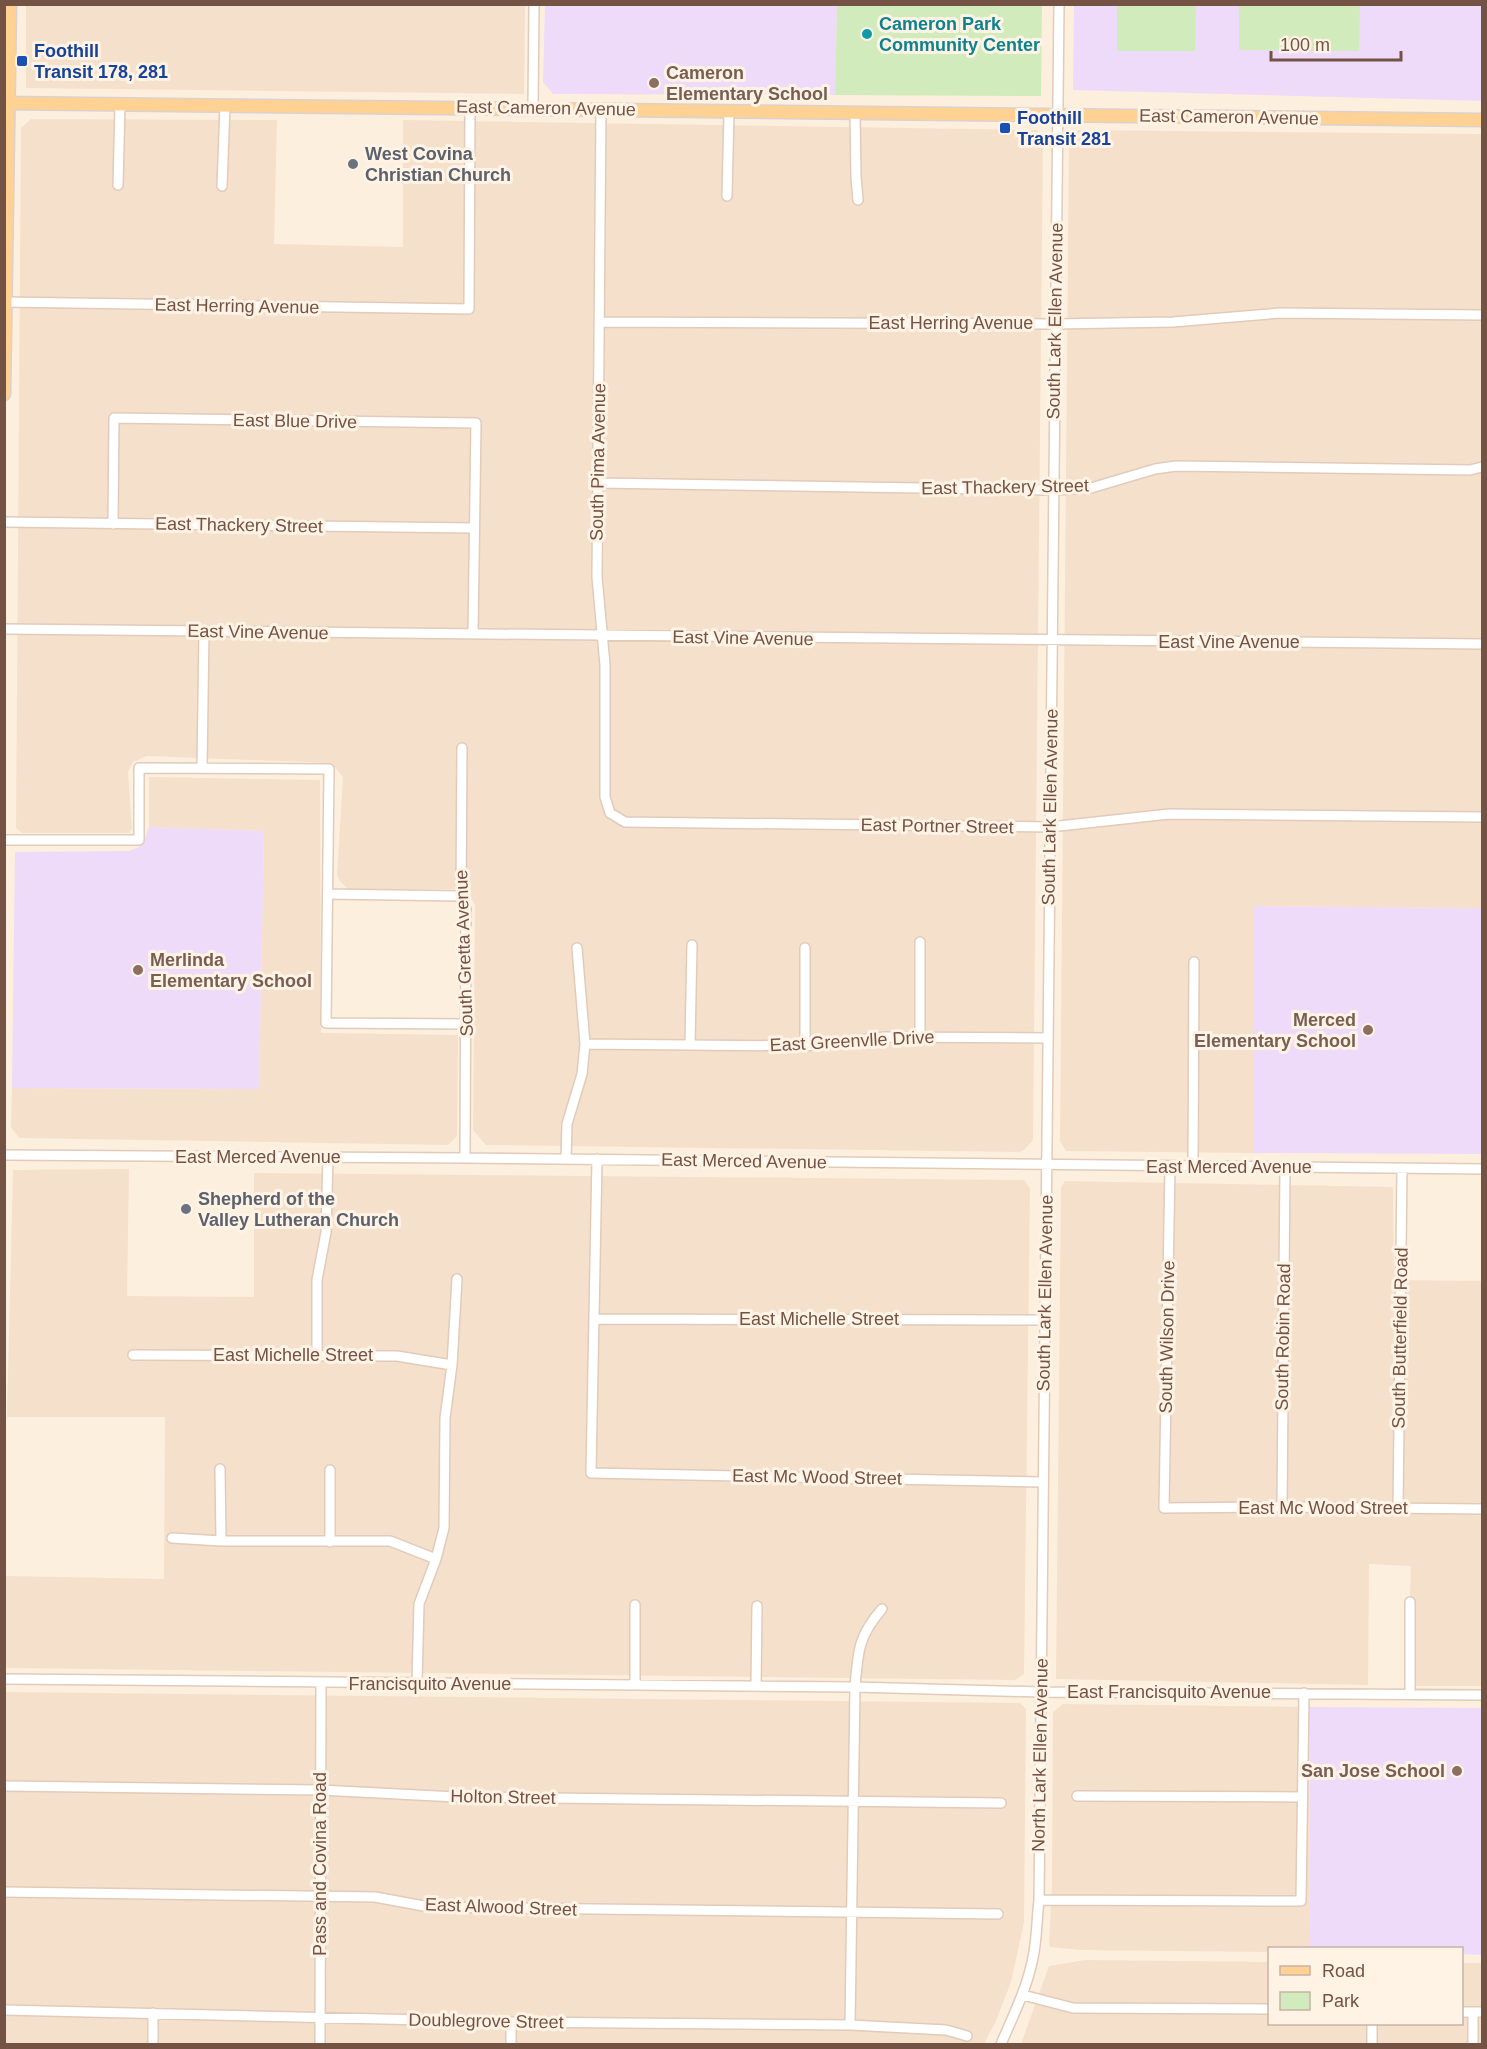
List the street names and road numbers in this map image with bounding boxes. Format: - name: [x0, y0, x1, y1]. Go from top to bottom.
- street label: East Cameron Avenue: [456, 96, 636, 120]
- street label: East Cameron Avenue: [1139, 105, 1319, 129]
- street label: South Lark Ellen Avenue: [1043, 222, 1067, 420]
- street label: East Herring Avenue: [154, 295, 320, 317]
- street label: East Herring Avenue: [869, 313, 1033, 333]
- street label: South Pima Avenue: [587, 383, 609, 541]
- street label: East Blue Drive: [233, 410, 357, 432]
- street label: East Thackery Street: [921, 476, 1089, 498]
- street label: East Thackery Street: [155, 514, 323, 536]
- street label: East Vine Avenue: [187, 621, 329, 643]
- street label: East Vine Avenue: [672, 627, 814, 649]
- street label: East Vine Avenue: [1158, 632, 1300, 652]
- street label: South Lark Ellen Avenue: [1038, 708, 1062, 906]
- street label: East Portner Street: [860, 815, 1014, 837]
- street label: South Gretta Avenue: [451, 869, 477, 1037]
- street label: East Greenvlle Drive: [769, 1027, 935, 1055]
- street label: East Merced Avenue: [175, 1147, 341, 1167]
- street label: East Merced Avenue: [661, 1150, 827, 1172]
- street label: East Merced Avenue: [1146, 1157, 1312, 1177]
- street label: South Lark Ellen Avenue: [1033, 1194, 1057, 1392]
- street label: South Butterfield Road: [1388, 1247, 1412, 1429]
- street label: South Wilson Drive: [1156, 1260, 1178, 1414]
- street label: South Robin Road: [1272, 1263, 1294, 1411]
- street label: East Michelle Street: [739, 1309, 899, 1329]
- street label: East Michelle Street: [213, 1345, 373, 1365]
- street label: East Mc Wood Street: [732, 1466, 902, 1488]
- street label: East Mc Wood Street: [1238, 1498, 1408, 1518]
- street label: North Lark Ellen Avenue: [1028, 1658, 1052, 1852]
- street label: Francisquito Avenue: [349, 1674, 511, 1694]
- street label: East Francisquito Avenue: [1067, 1682, 1271, 1702]
- street label: Pass and Covina Road: [310, 1772, 330, 1956]
- street label: Holton Street: [450, 1786, 556, 1808]
- street label: East Alwood Street: [425, 1894, 577, 1920]
- street label: Doublegrove Street: [408, 2010, 564, 2032]

